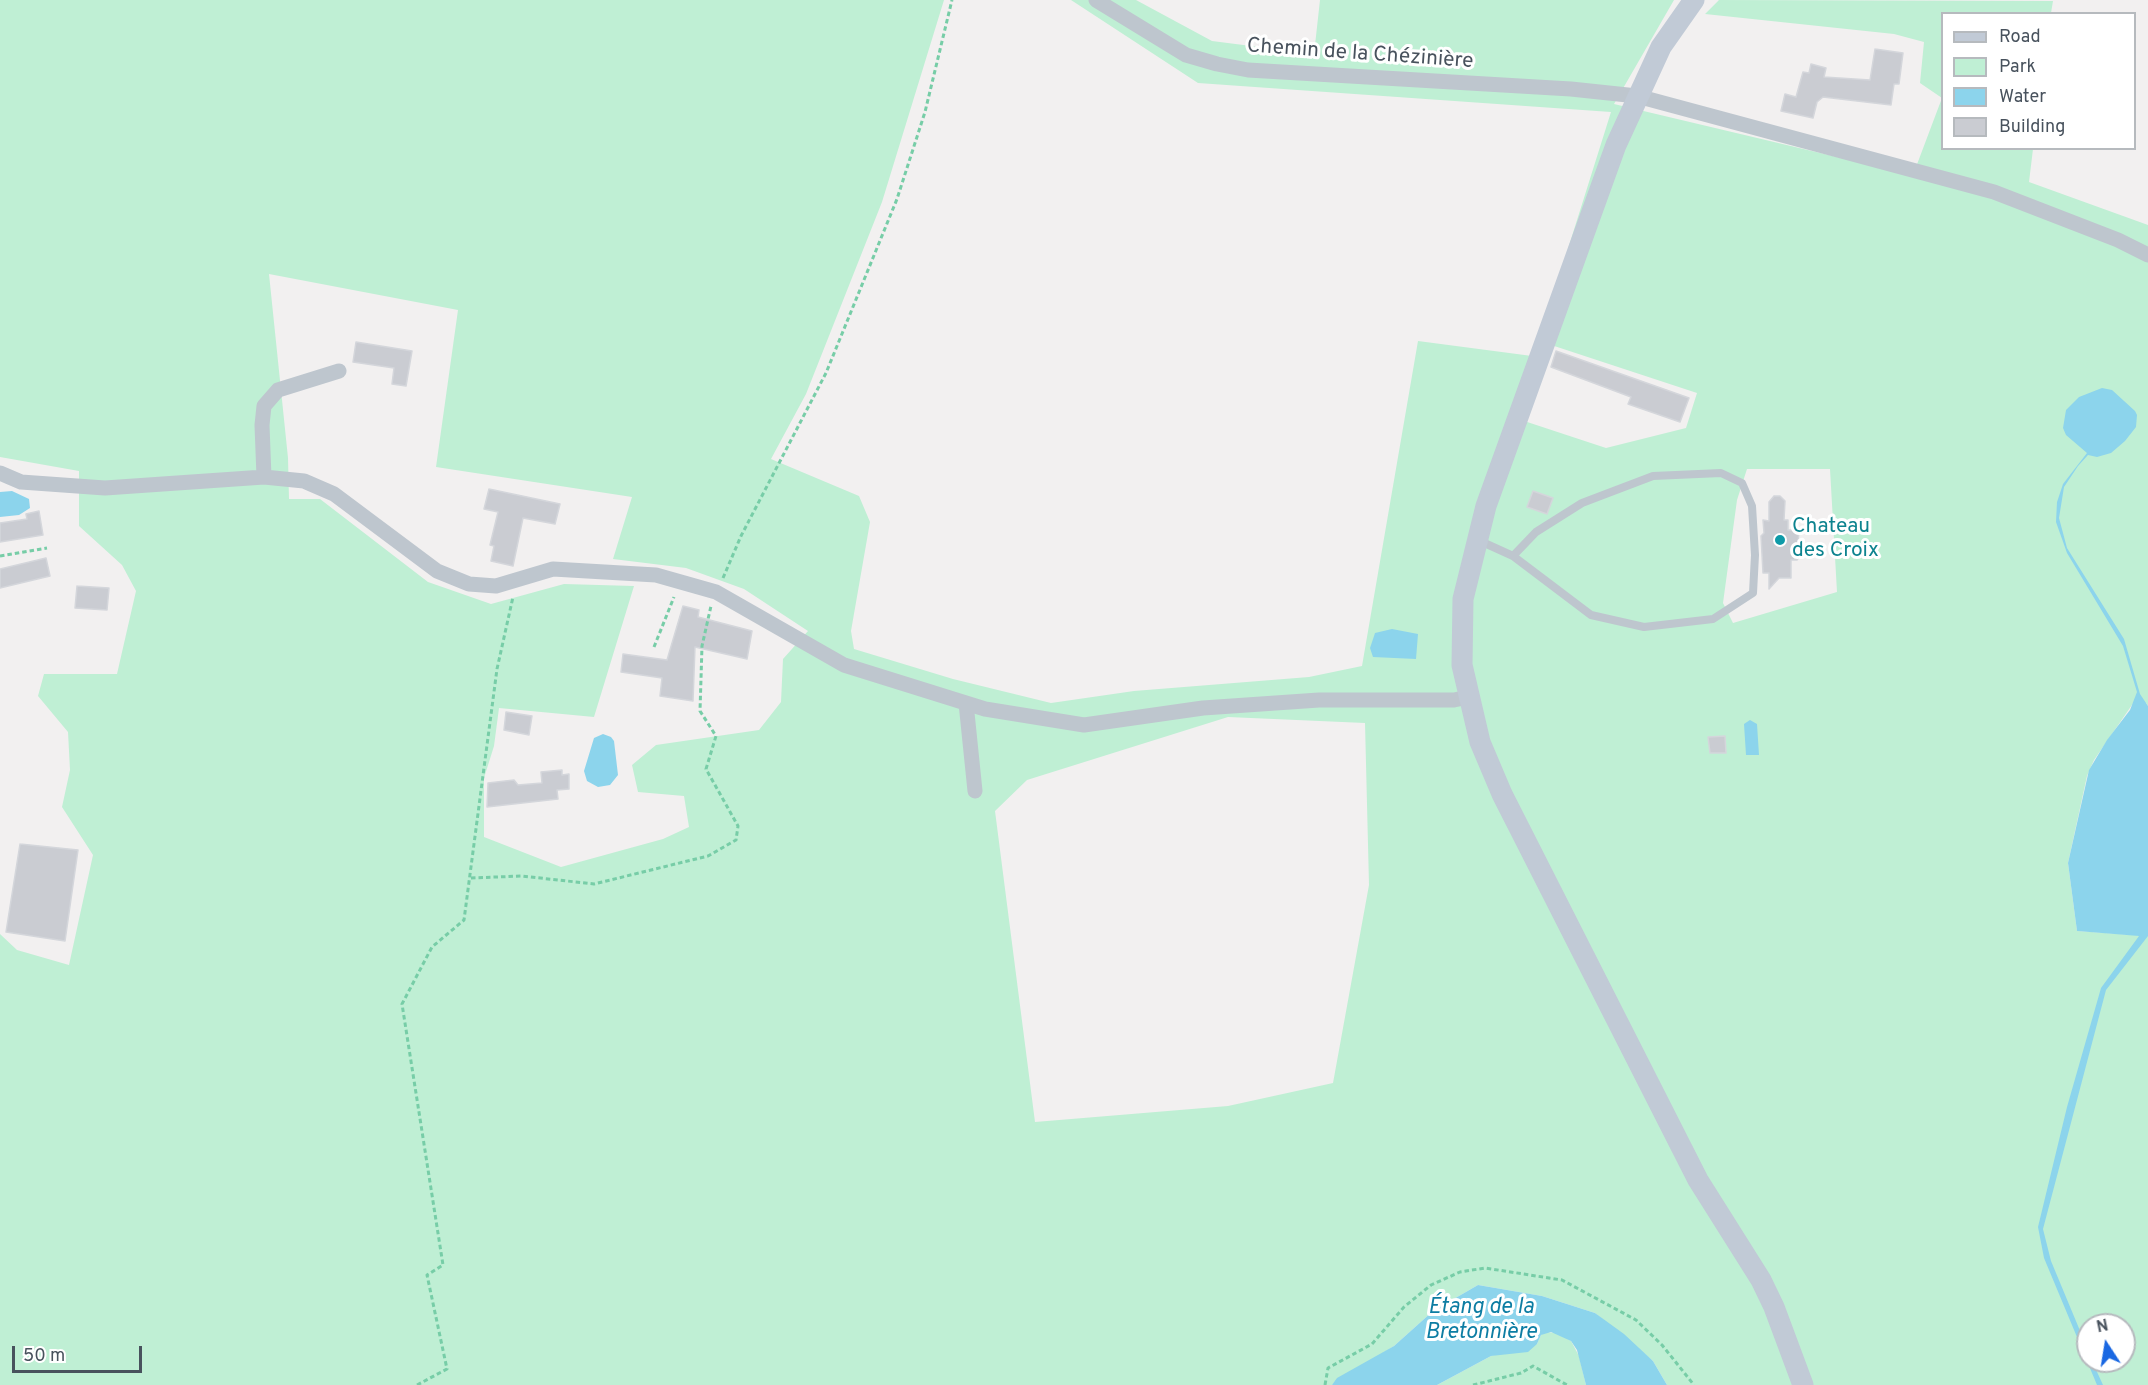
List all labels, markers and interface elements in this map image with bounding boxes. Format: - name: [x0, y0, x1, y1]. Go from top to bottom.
- legend: [1941, 12, 2136, 150]
- text: Road: [1999, 26, 2041, 49]
- street label: Chemin de la Chézinière: [1246, 35, 1474, 75]
- text: Park: [1999, 56, 2036, 79]
- text: Water: [1999, 86, 2046, 109]
- text: Building: [1999, 116, 2065, 139]
- place label: Chateau des Croix: [1792, 515, 1879, 565]
- marker: Chateau des Croix: [1773, 533, 1787, 547]
- water label: Étang de la Bretonnière: [1425, 1296, 1537, 1348]
- north arrow: [2076, 1313, 2136, 1373]
- text: N: [2095, 1316, 2110, 1338]
- scale bar: [15, 1334, 146, 1372]
- text: 50 m: [23, 1345, 65, 1368]

